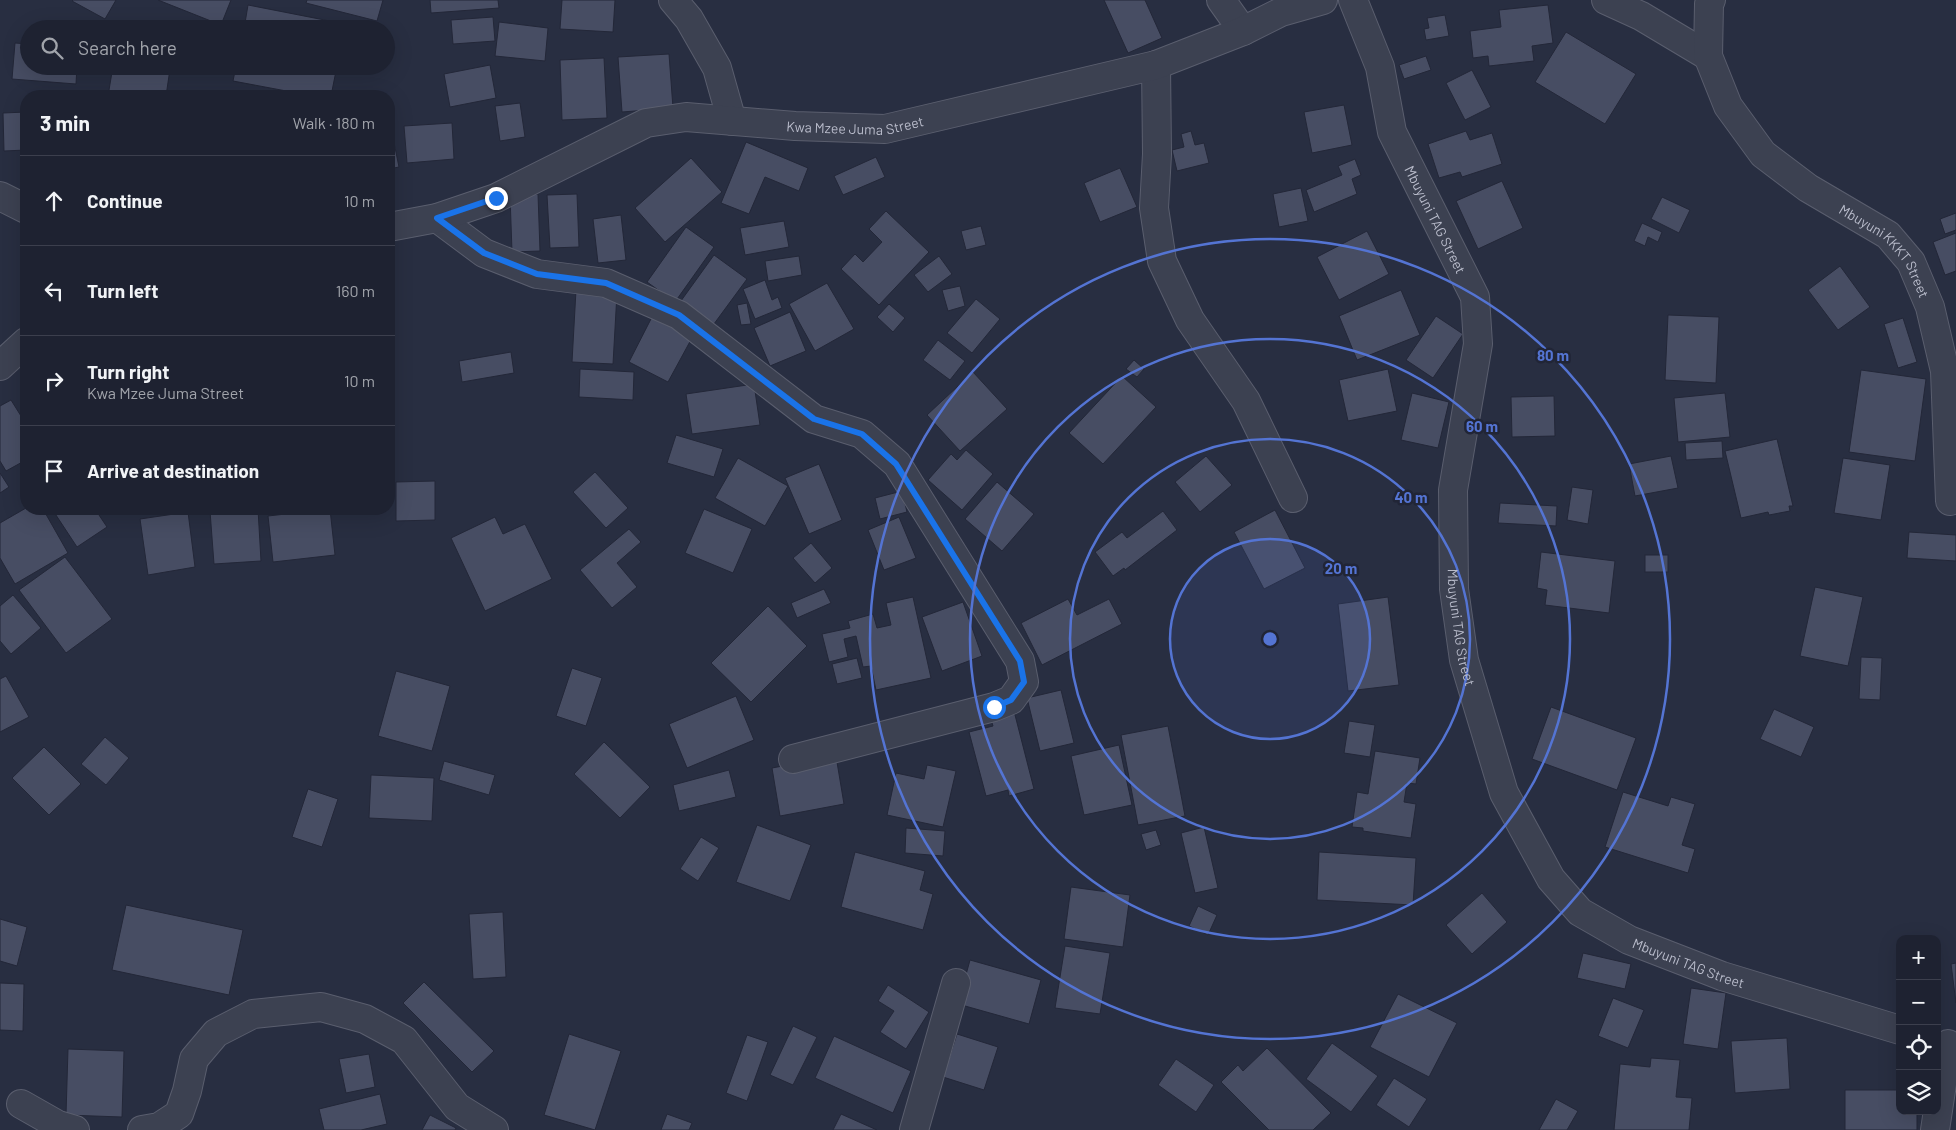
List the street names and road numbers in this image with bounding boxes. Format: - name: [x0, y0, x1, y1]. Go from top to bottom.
- street label: Kwa Mzee Juma Street: [786, 112, 925, 138]
- street label: Mbuyuni TAG Street: [1402, 163, 1470, 276]
- street label: Mbuyuni KKKT Street: [1836, 200, 1933, 300]
- street label: Mbuyuni TAG Street: [1445, 568, 1480, 688]
- street label: Mbuyuni TAG Street: [1630, 934, 1747, 991]

